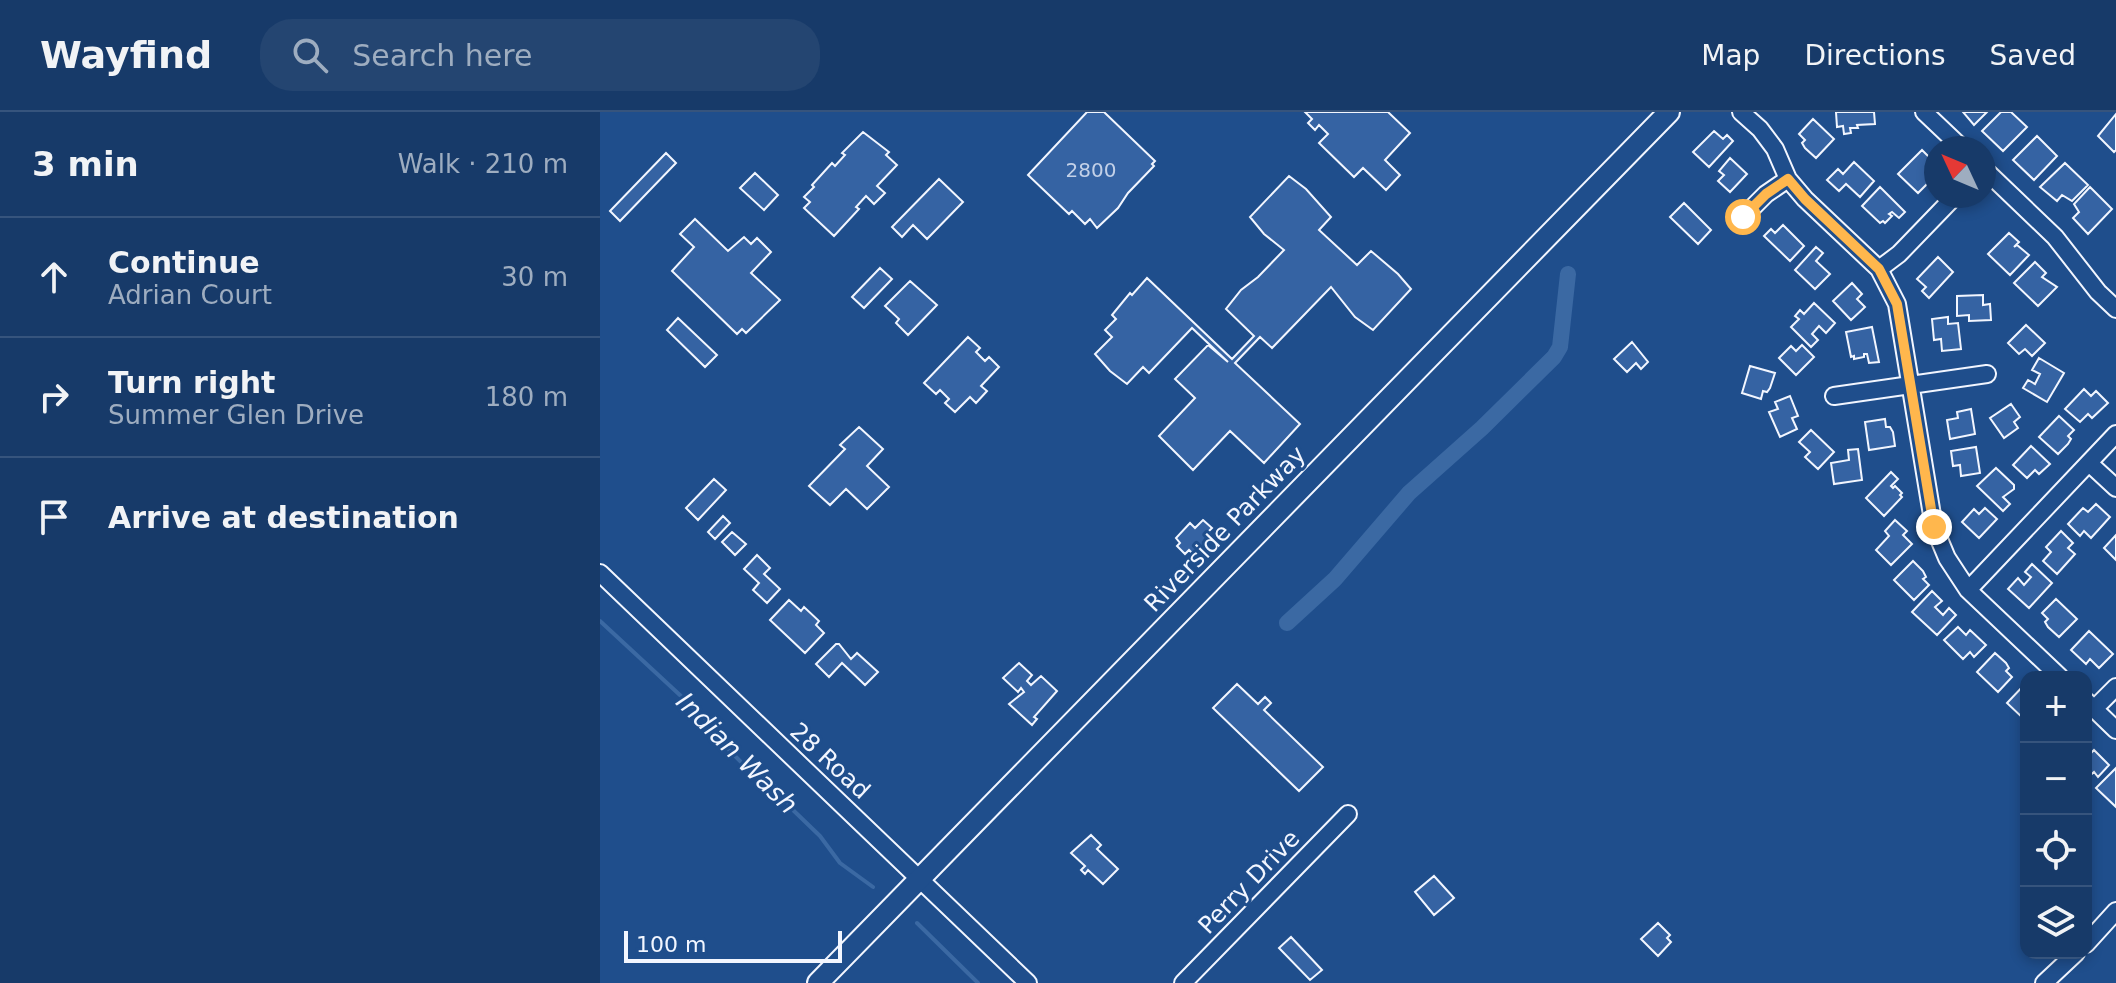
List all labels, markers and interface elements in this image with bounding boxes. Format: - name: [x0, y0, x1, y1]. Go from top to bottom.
- search box: [260, 19, 820, 91]
- text: Wayfind: [40, 33, 212, 77]
- icon: search: [288, 33, 332, 77]
- text: Search here: [352, 38, 532, 73]
- text: Map: [1701, 39, 1760, 72]
- text: Directions: [1804, 39, 1945, 72]
- text: Saved: [1989, 39, 2076, 72]
- north arrow: [1924, 136, 1996, 208]
- text: 3 min: [32, 144, 139, 184]
- text: Walk · 210 m: [398, 149, 568, 179]
- house number: 2800: [1066, 158, 1116, 182]
- route start: [1725, 199, 1761, 235]
- text: Continue: [108, 245, 260, 280]
- icon: ahead: [32, 255, 76, 299]
- text: 30 m: [501, 262, 568, 292]
- text: Adrian Court: [108, 280, 272, 310]
- text: Turn right: [108, 365, 275, 400]
- icon: right: [32, 375, 76, 419]
- text: 180 m: [485, 382, 568, 412]
- text: Summer Glen Drive: [108, 400, 364, 430]
- street label: Riverside Parkway: [1139, 440, 1311, 618]
- icon: arrive: [32, 495, 76, 539]
- text: Arrive at destination: [108, 500, 459, 535]
- route end: [1916, 509, 1952, 545]
- map controls: [2020, 671, 2092, 959]
- button: +: [2020, 671, 2092, 743]
- water label: Indian Wash: [670, 686, 804, 820]
- street label: 28 Road: [784, 717, 876, 805]
- button: −: [2020, 743, 2092, 815]
- button: locate: [2020, 815, 2092, 887]
- street label: Perry Drive: [1193, 824, 1305, 940]
- button: layers: [2020, 887, 2092, 959]
- scale bar: [624, 927, 842, 963]
- text: 100 m: [636, 932, 706, 957]

